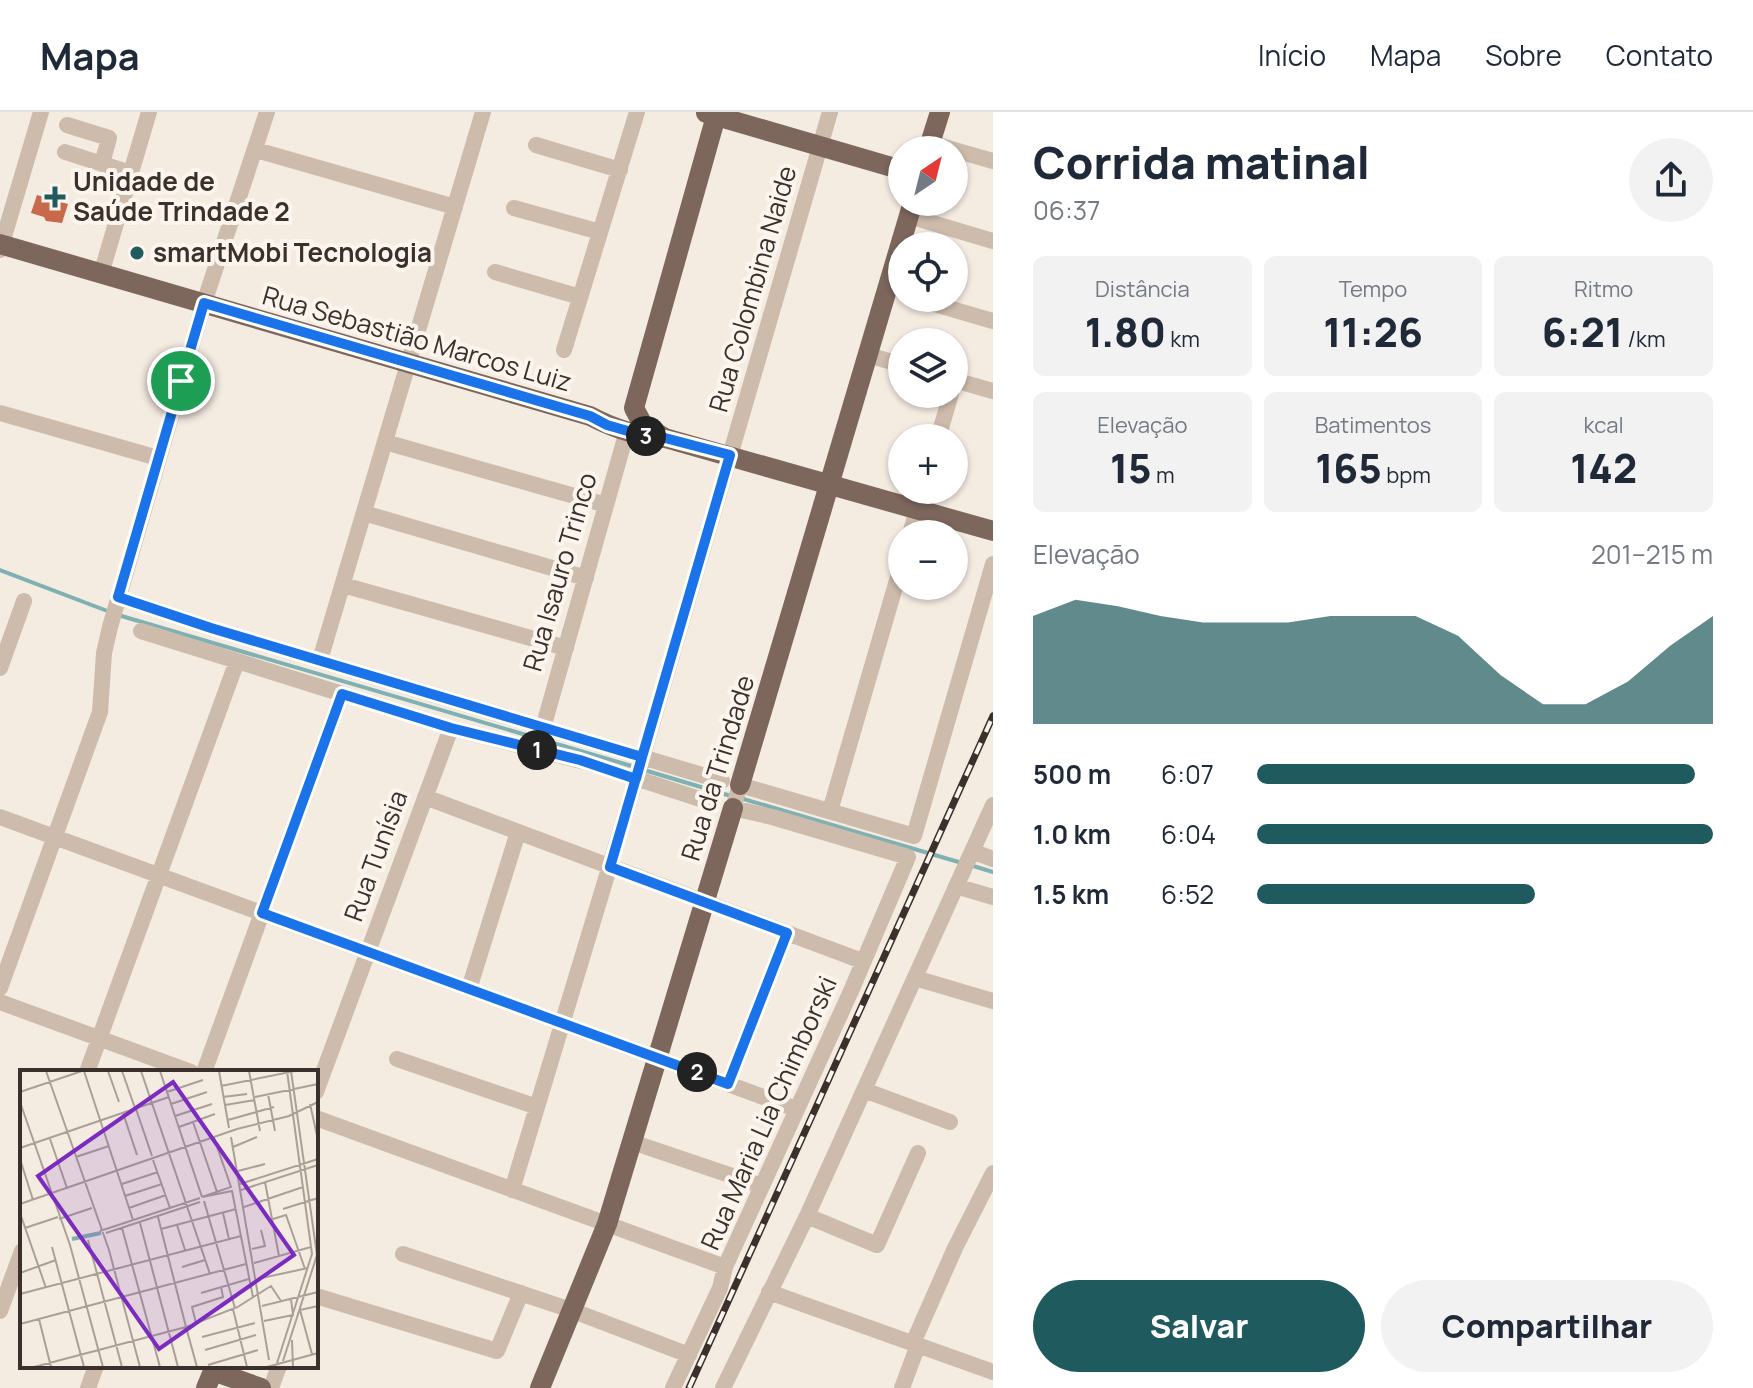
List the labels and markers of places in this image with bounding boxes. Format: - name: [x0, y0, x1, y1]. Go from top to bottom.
- place label: Unidade de Saúde Trindade 2: [73, 163, 290, 229]
- marker: Unidade de Saúde Trindade 2: [44, 186, 66, 208]
- place label: smartMobi Tecnologia: [153, 234, 432, 270]
- marker: smartMobi Tecnologia: [128, 244, 146, 262]
- pin: [147, 347, 215, 415]
- pin: 3: [626, 416, 666, 456]
- pin: 1: [517, 730, 557, 770]
- pin: 2: [677, 1052, 717, 1092]

